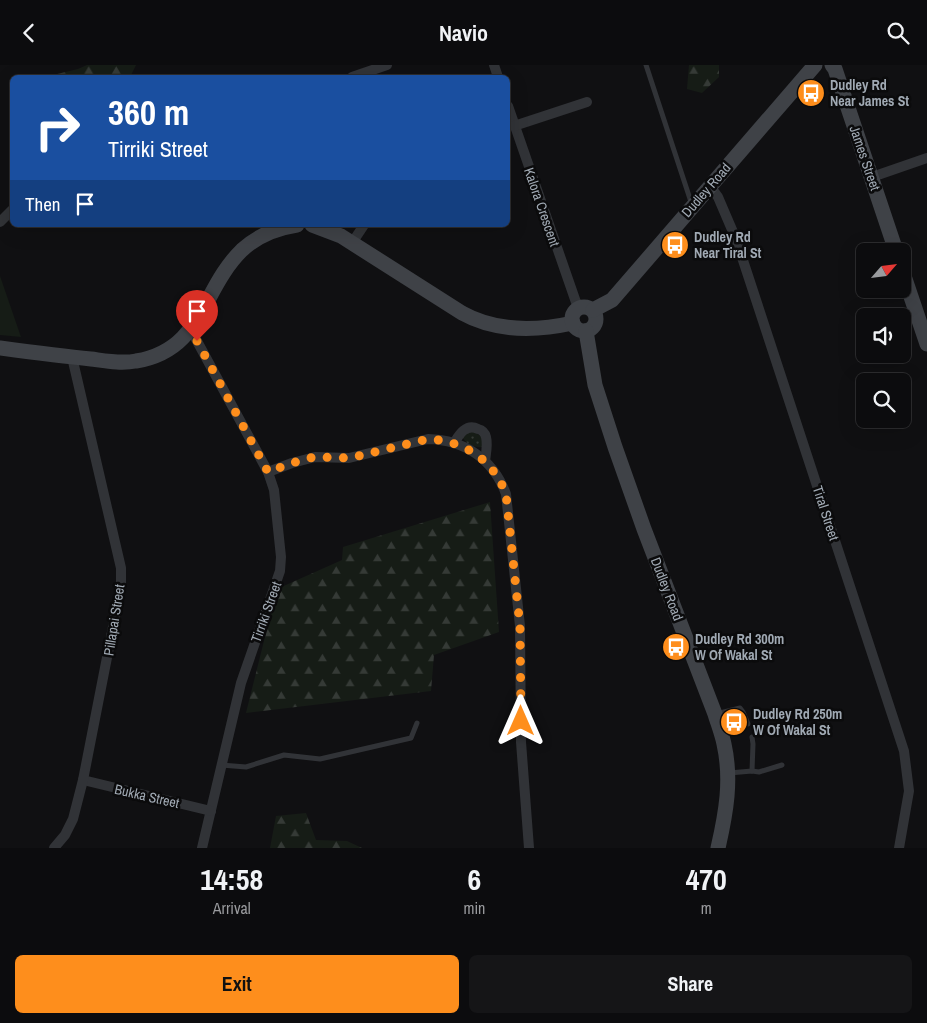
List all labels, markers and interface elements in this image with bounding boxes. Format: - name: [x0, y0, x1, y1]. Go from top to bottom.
- text: Navio: [439, 18, 488, 48]
- icon: back: [15, 19, 43, 47]
- icon: search: [884, 19, 912, 47]
- place label: Dudley Rd Near James St: [830, 76, 909, 110]
- bus stop icon: Dudley Rd Near James St: [796, 78, 826, 108]
- text: 360 m: [108, 89, 189, 136]
- icon: right: [25, 95, 90, 160]
- street label: James Street: [845, 123, 885, 193]
- text: Tirriki Street: [108, 134, 208, 164]
- street label: Dudley Road: [677, 159, 735, 221]
- street label: Kalora Crescent: [520, 165, 564, 249]
- icon: arrive: [71, 190, 99, 218]
- text: Then: [25, 191, 61, 217]
- place label: Dudley Rd Near Tiral St: [694, 228, 762, 262]
- bus stop icon: Dudley Rd Near Tiral St: [660, 230, 690, 260]
- north arrow: [856, 243, 911, 297]
- map controls: [856, 243, 911, 428]
- pin: [176, 290, 218, 341]
- icon: arrive: [183, 297, 211, 325]
- button: sound: [856, 308, 911, 363]
- button: search: [856, 373, 911, 428]
- street label: Tiral Street: [809, 483, 843, 543]
- street label: Dudley Road: [647, 555, 687, 623]
- street label: Tirriki Street: [247, 579, 285, 645]
- street label: Pillapai Street: [99, 583, 129, 657]
- place label: Dudley Rd 300m W Of Wakal St: [695, 630, 784, 664]
- bus stop icon: Dudley Rd 300m W Of Wakal St: [661, 632, 691, 662]
- position arrow: [494, 694, 546, 746]
- place label: Dudley Rd 250m W Of Wakal St: [753, 705, 842, 739]
- bus stop icon: Dudley Rd 250m W Of Wakal St: [719, 707, 749, 737]
- street label: Bukka Street: [113, 780, 181, 812]
- text: 14:58: [200, 859, 263, 899]
- text: 6: [468, 859, 481, 899]
- text: 470: [686, 859, 727, 899]
- text: Arrival: [213, 897, 251, 919]
- text: min: [463, 897, 485, 919]
- text: m: [701, 897, 712, 919]
- button: Exit: [15, 955, 459, 1013]
- button: Share: [469, 955, 912, 1013]

